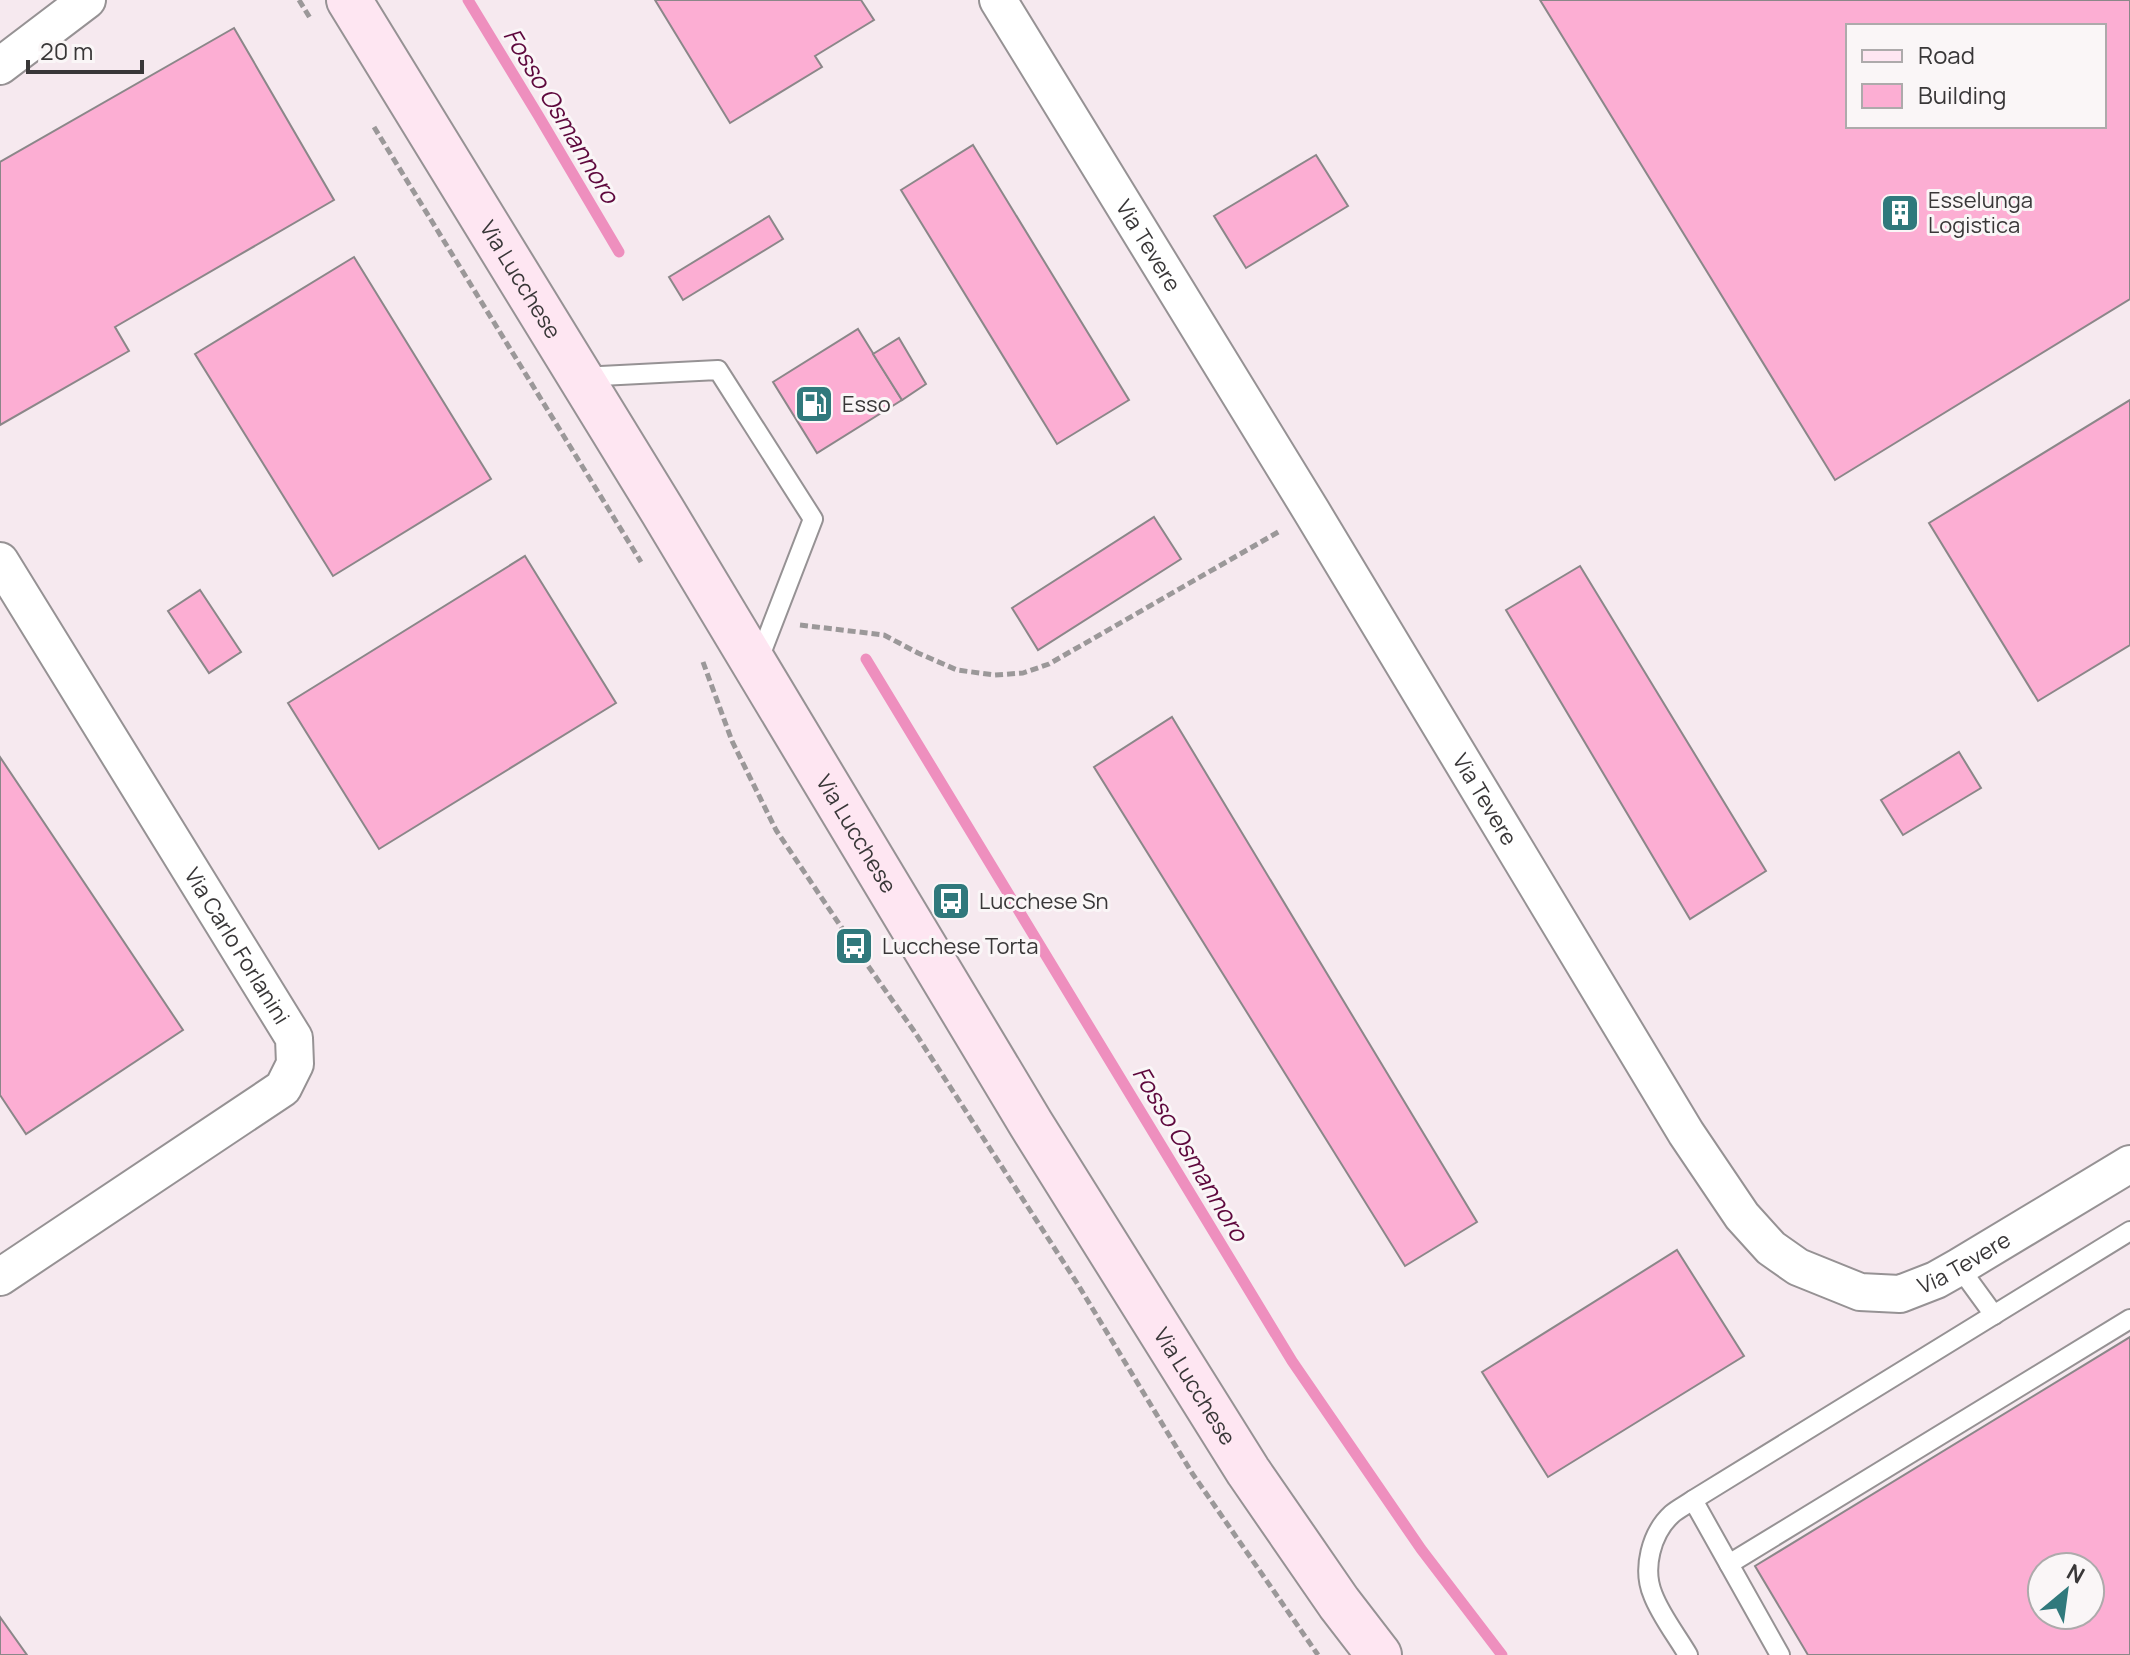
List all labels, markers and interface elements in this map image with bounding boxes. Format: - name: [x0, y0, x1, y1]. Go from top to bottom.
- water label: Fosso Osmannoro: [497, 21, 628, 210]
- scale bar: [28, 24, 142, 74]
- legend: [1846, 24, 2106, 128]
- text: 20 m: [40, 34, 93, 67]
- text: Road: [1918, 38, 1975, 71]
- text: Building: [1918, 78, 2006, 111]
- place label: Esselunga Logistica: [1928, 185, 2033, 240]
- building icon: Esselunga Logistica: [1879, 192, 1921, 234]
- street label: Via Tevere: [1109, 194, 1188, 297]
- street label: Via Lucchese: [473, 215, 568, 344]
- fuel station icon: Esso: [793, 383, 835, 425]
- place label: Esso: [842, 389, 891, 419]
- street label: Via Tevere: [1446, 748, 1524, 851]
- street label: Via Lucchese: [809, 769, 904, 899]
- street label: Via Carlo Forlanini: [178, 862, 297, 1030]
- bus stop icon: Lucchese Sn: [930, 880, 972, 922]
- place label: Lucchese Sn: [979, 886, 1109, 916]
- bus stop icon: Lucchese Torta: [833, 925, 875, 967]
- place label: Lucchese Torta: [882, 931, 1038, 961]
- water label: Fosso Osmannoro: [1126, 1059, 1257, 1248]
- street label: Via Tevere: [1913, 1224, 2016, 1301]
- street label: Via Lucchese: [1147, 1322, 1243, 1451]
- north arrow: [2026, 1551, 2106, 1631]
- text: N: [2062, 1557, 2090, 1590]

